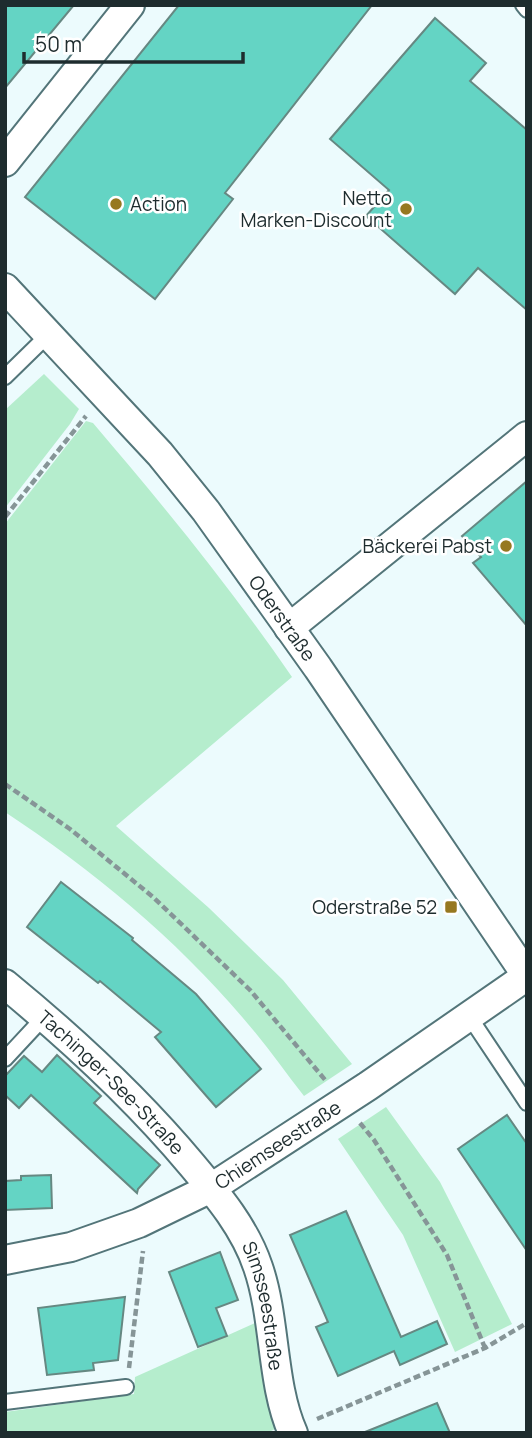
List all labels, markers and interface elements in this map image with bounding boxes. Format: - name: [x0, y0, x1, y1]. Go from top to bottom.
- scale bar: [24, 21, 243, 65]
- text: 50 m: [35, 30, 82, 58]
- place label: Netto Marken-Discount: [240, 185, 392, 233]
- place label: Action: [130, 191, 187, 217]
- marker: Action: [108, 196, 124, 212]
- marker: Netto Marken-Discount: [398, 201, 414, 217]
- place label: Bäckerei Pabst: [363, 533, 492, 559]
- marker: Bäckerei Pabst: [498, 538, 514, 554]
- street label: Oderstraße: [243, 570, 322, 666]
- place label: Oderstraße 52: [312, 894, 437, 920]
- marker: Oderstraße 52: [443, 899, 459, 915]
- street label: Tachinger-See-Straße: [32, 1004, 190, 1160]
- street label: Chiemseestraße: [210, 1094, 346, 1195]
- street label: Simsseestraße: [236, 1237, 289, 1372]

